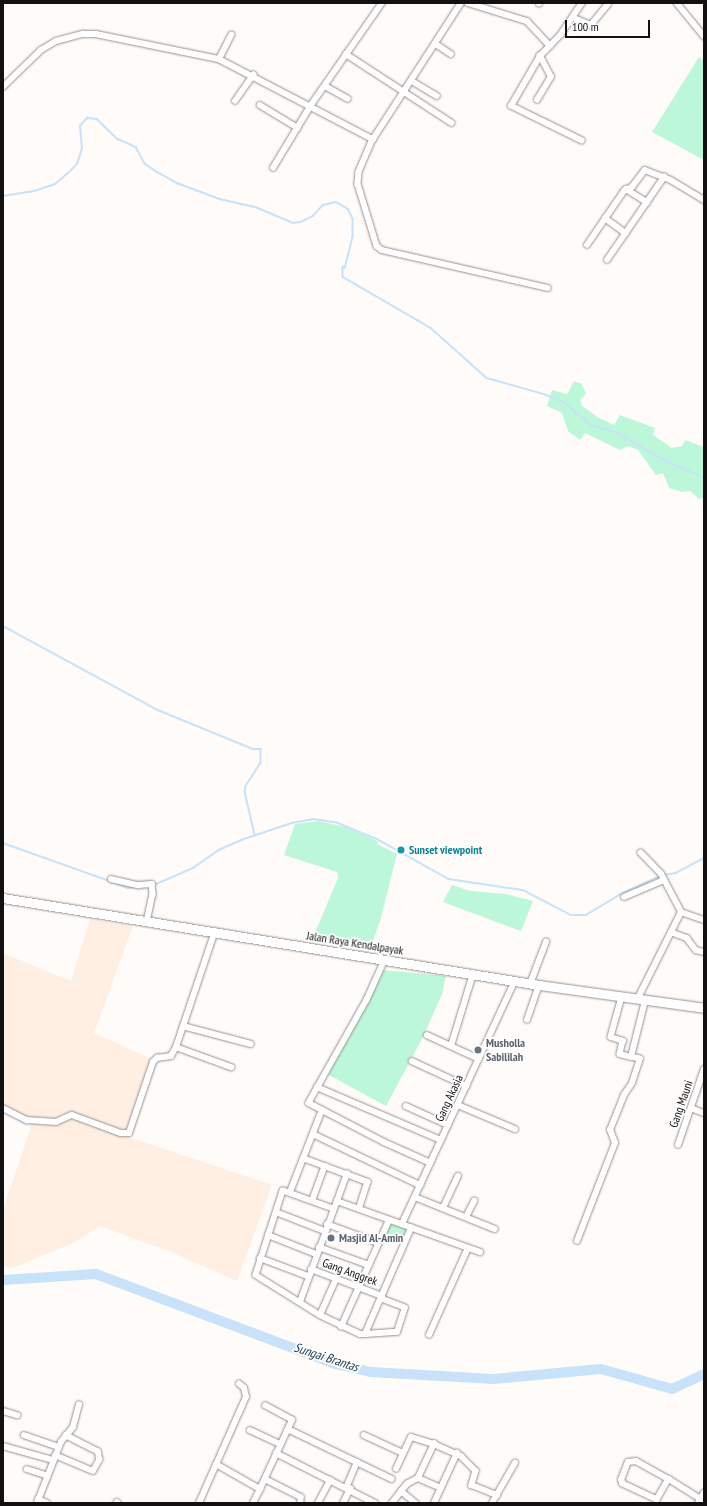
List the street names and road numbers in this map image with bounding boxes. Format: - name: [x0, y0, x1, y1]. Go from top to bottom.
- street label: Jalan Raya Kendalpayak: [305, 928, 405, 958]
- street label: Gang Akasia: [432, 1072, 466, 1124]
- street label: Gang Mauni: [666, 1078, 696, 1130]
- street label: Gang Anggrek: [320, 1255, 380, 1289]

